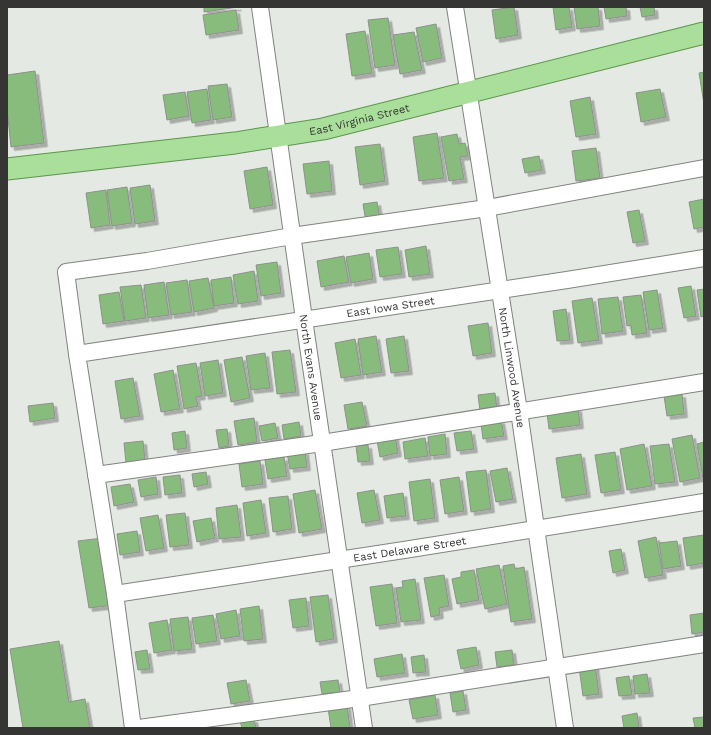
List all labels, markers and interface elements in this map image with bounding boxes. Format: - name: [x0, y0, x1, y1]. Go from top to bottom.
- street label: East Virginia Street: [308, 101, 411, 138]
- street label: East Iowa Street: [346, 294, 436, 320]
- street label: North Linwood Avenue: [496, 306, 527, 429]
- street label: North Evans Avenue: [296, 313, 325, 422]
- street label: East Delaware Street: [352, 534, 467, 565]

